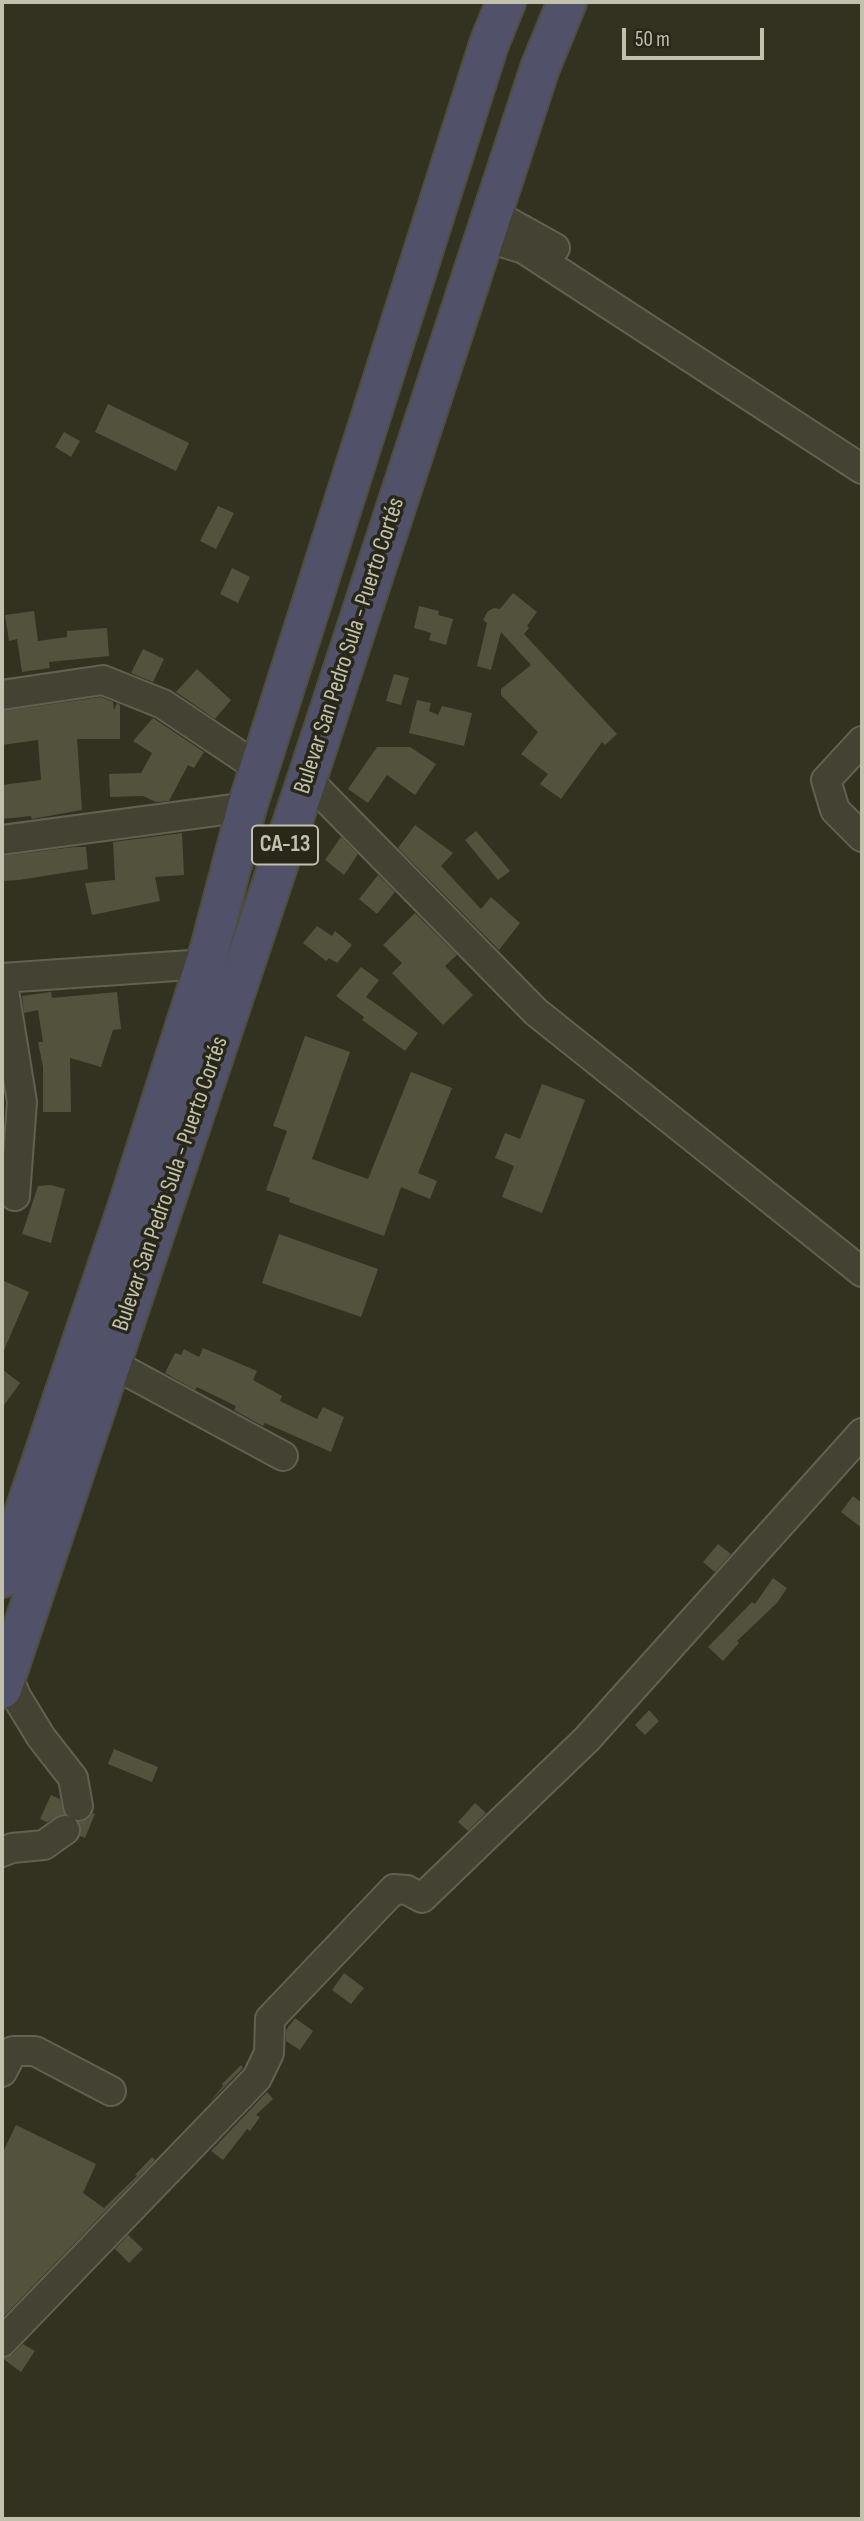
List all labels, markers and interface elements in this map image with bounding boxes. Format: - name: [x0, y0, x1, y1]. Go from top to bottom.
- scale bar: [626, 14, 768, 58]
- text: 50 m: [635, 27, 670, 52]
- street label: Bulevar San Pedro Sula - Puerto Cortés: [288, 494, 412, 798]
- road number: CA-13: [252, 825, 318, 864]
- street label: Bulevar San Pedro Sula - Puerto Cortés: [107, 1033, 235, 1335]

